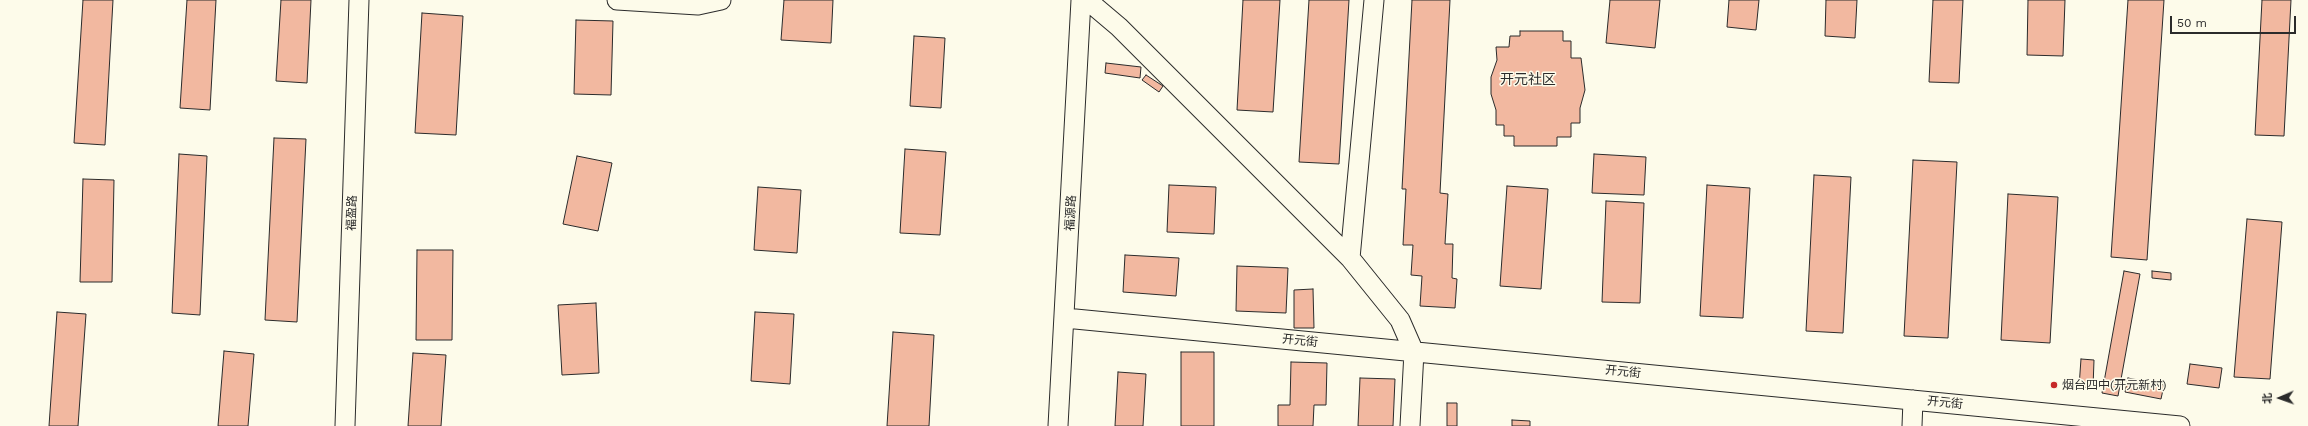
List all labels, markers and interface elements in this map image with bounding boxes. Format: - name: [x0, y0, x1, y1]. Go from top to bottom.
- scale bar: [2172, 8, 2298, 34]
- text: 50 m: [2177, 16, 2207, 30]
- district label: 开元社区: [1500, 72, 1556, 88]
- street label: 福盈路: [344, 195, 360, 231]
- street label: 福源路: [1063, 195, 1079, 231]
- street label: 开元街: [1281, 332, 1319, 350]
- street label: 开元街: [1604, 363, 1642, 381]
- place label: 烟台四中(开元新村): [2062, 378, 2166, 392]
- north arrow: [2260, 378, 2300, 418]
- marker: 烟台四中(开元新村): [2049, 380, 2059, 390]
- text: 北: [2261, 393, 2274, 404]
- street label: 开元街: [1926, 394, 1964, 412]

